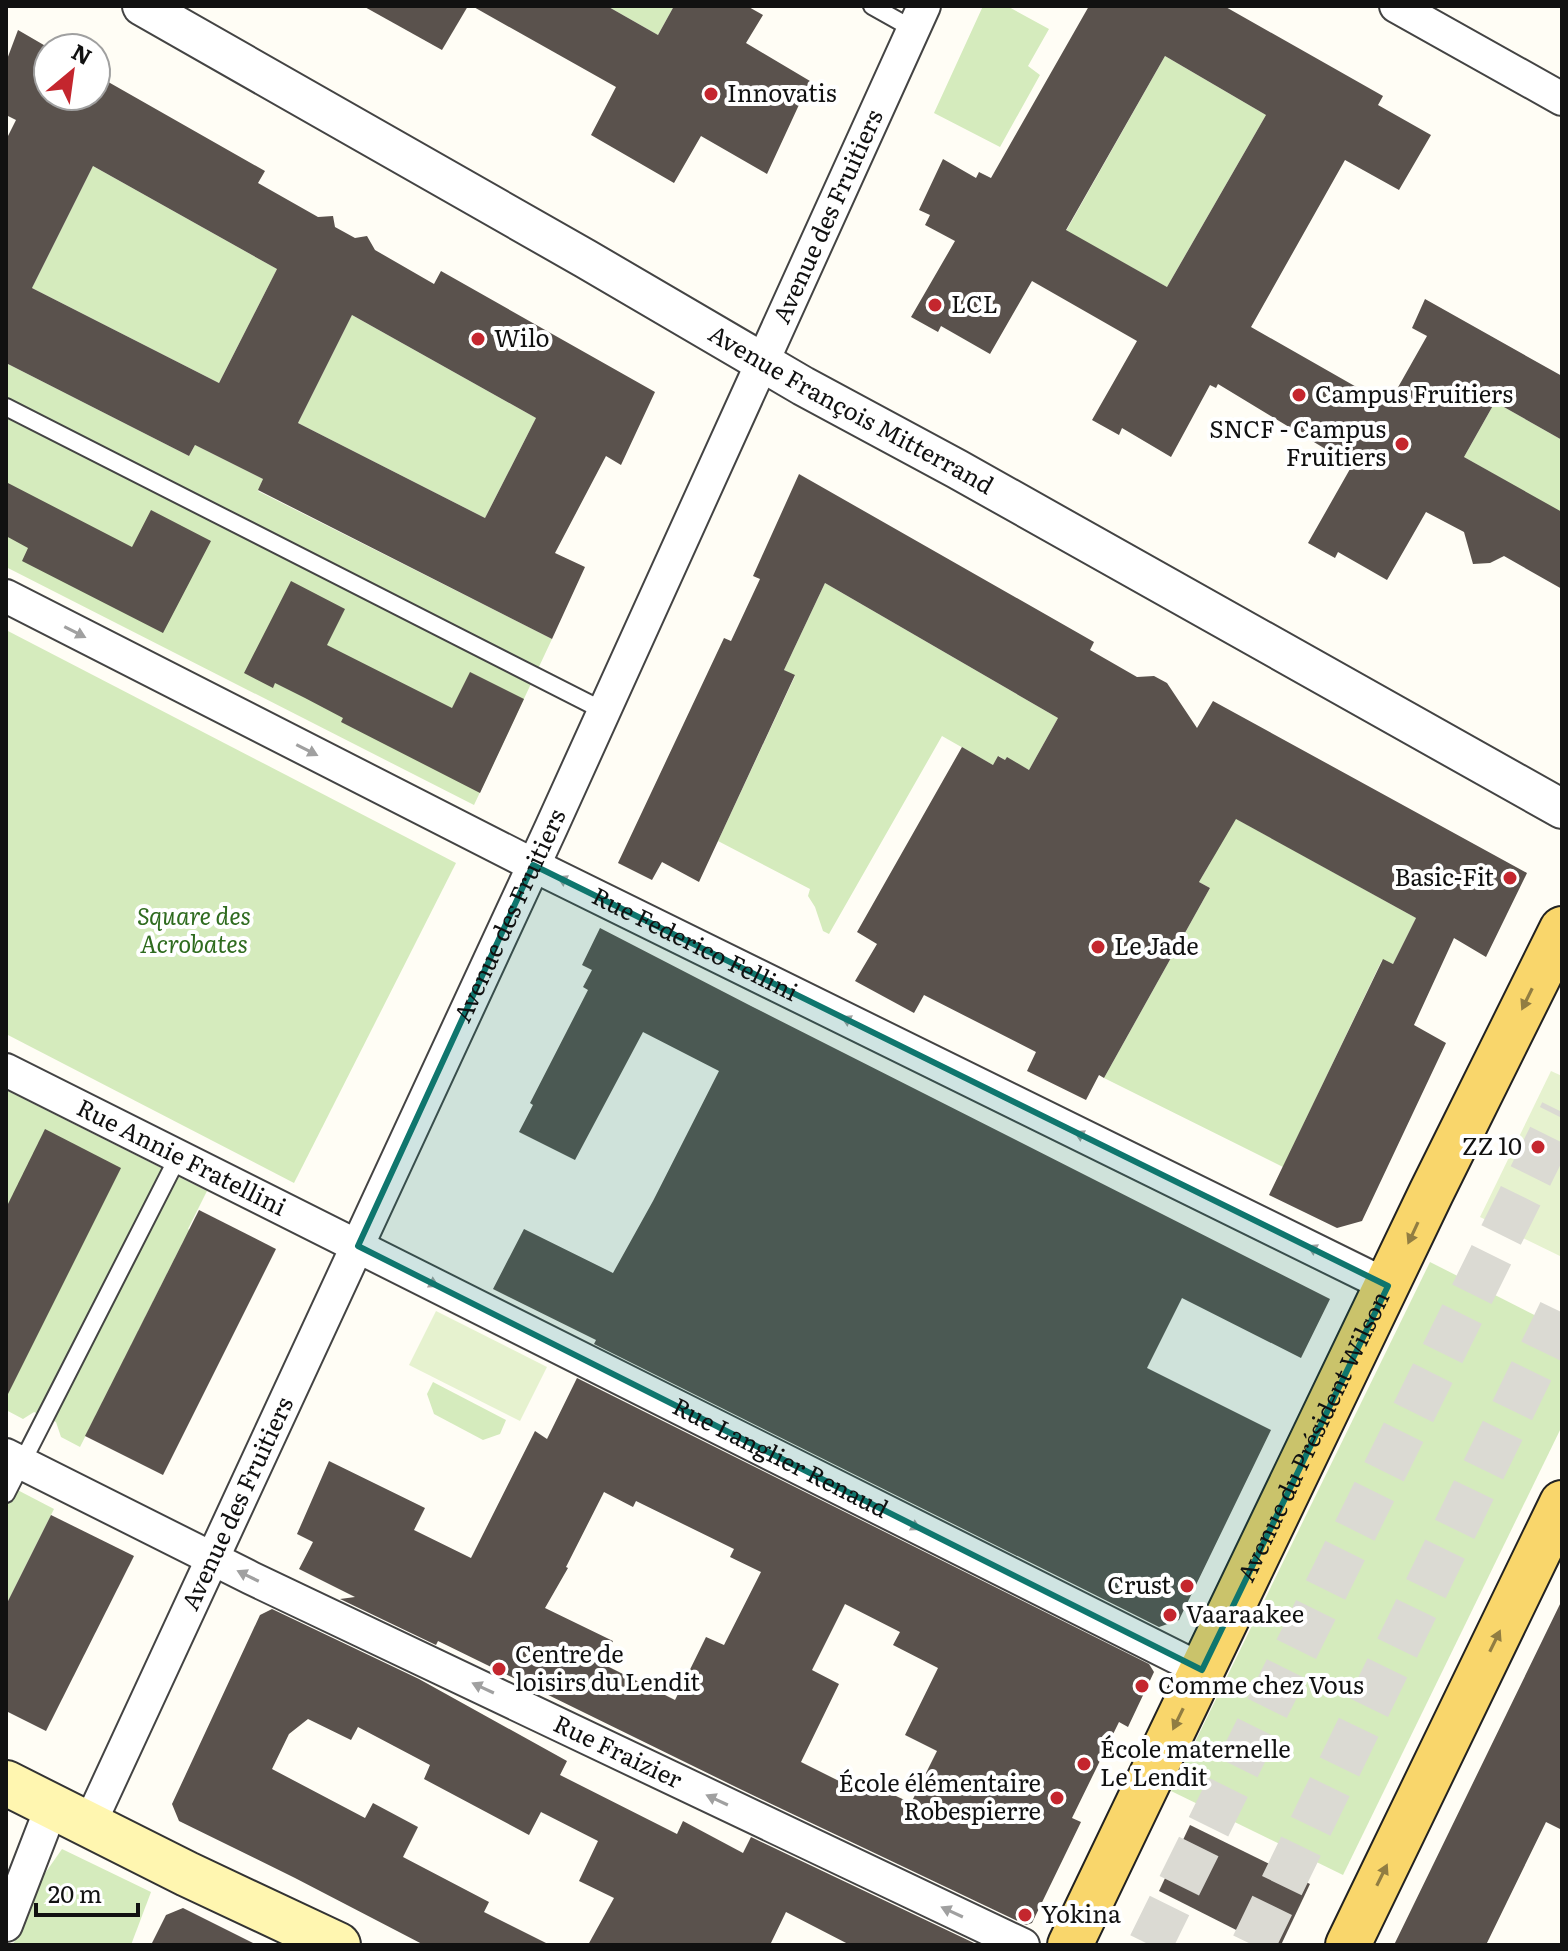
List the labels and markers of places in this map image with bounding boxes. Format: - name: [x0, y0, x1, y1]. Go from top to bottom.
- place label: Innovatis: [727, 74, 837, 109]
- marker: Innovatis: [702, 85, 720, 103]
- place label: LCL: [951, 285, 998, 320]
- marker: LCL: [926, 296, 944, 314]
- place label: Wilo: [494, 319, 550, 354]
- marker: Wilo: [469, 330, 487, 348]
- place label: Campus Fruitiers: [1315, 375, 1513, 410]
- marker: Campus Fruitiers: [1290, 386, 1308, 404]
- place label: SNCF - Campus Fruitiers: [1209, 410, 1386, 473]
- marker: SNCF - Campus Fruitiers: [1393, 435, 1411, 453]
- place label: Basic-Fit: [1395, 858, 1494, 893]
- marker: Basic-Fit: [1501, 869, 1519, 887]
- place label: Le Jade: [1114, 927, 1199, 962]
- marker: Le Jade: [1089, 938, 1107, 956]
- place label: ZZ 10: [1462, 1127, 1522, 1162]
- marker: ZZ 10: [1529, 1138, 1547, 1156]
- place label: Crust: [1107, 1566, 1171, 1601]
- marker: Crust: [1178, 1577, 1196, 1595]
- place label: Vaaraakee: [1186, 1595, 1304, 1630]
- marker: Vaaraakee: [1161, 1606, 1179, 1624]
- place label: Centre de loisirs du Lendit: [515, 1635, 700, 1698]
- marker: Centre de loisirs du Lendit: [490, 1660, 508, 1678]
- place label: Comme chez Vous: [1158, 1666, 1364, 1701]
- marker: Comme chez Vous: [1133, 1677, 1151, 1695]
- place label: École maternelle Le Lendit: [1100, 1730, 1291, 1793]
- marker: École maternelle Le Lendit: [1075, 1755, 1093, 1773]
- place label: École élémentaire Robespierre: [839, 1764, 1041, 1827]
- marker: École élémentaire Robespierre: [1048, 1789, 1066, 1807]
- place label: Yokina: [1041, 1895, 1121, 1930]
- marker: Yokina: [1016, 1906, 1034, 1924]

